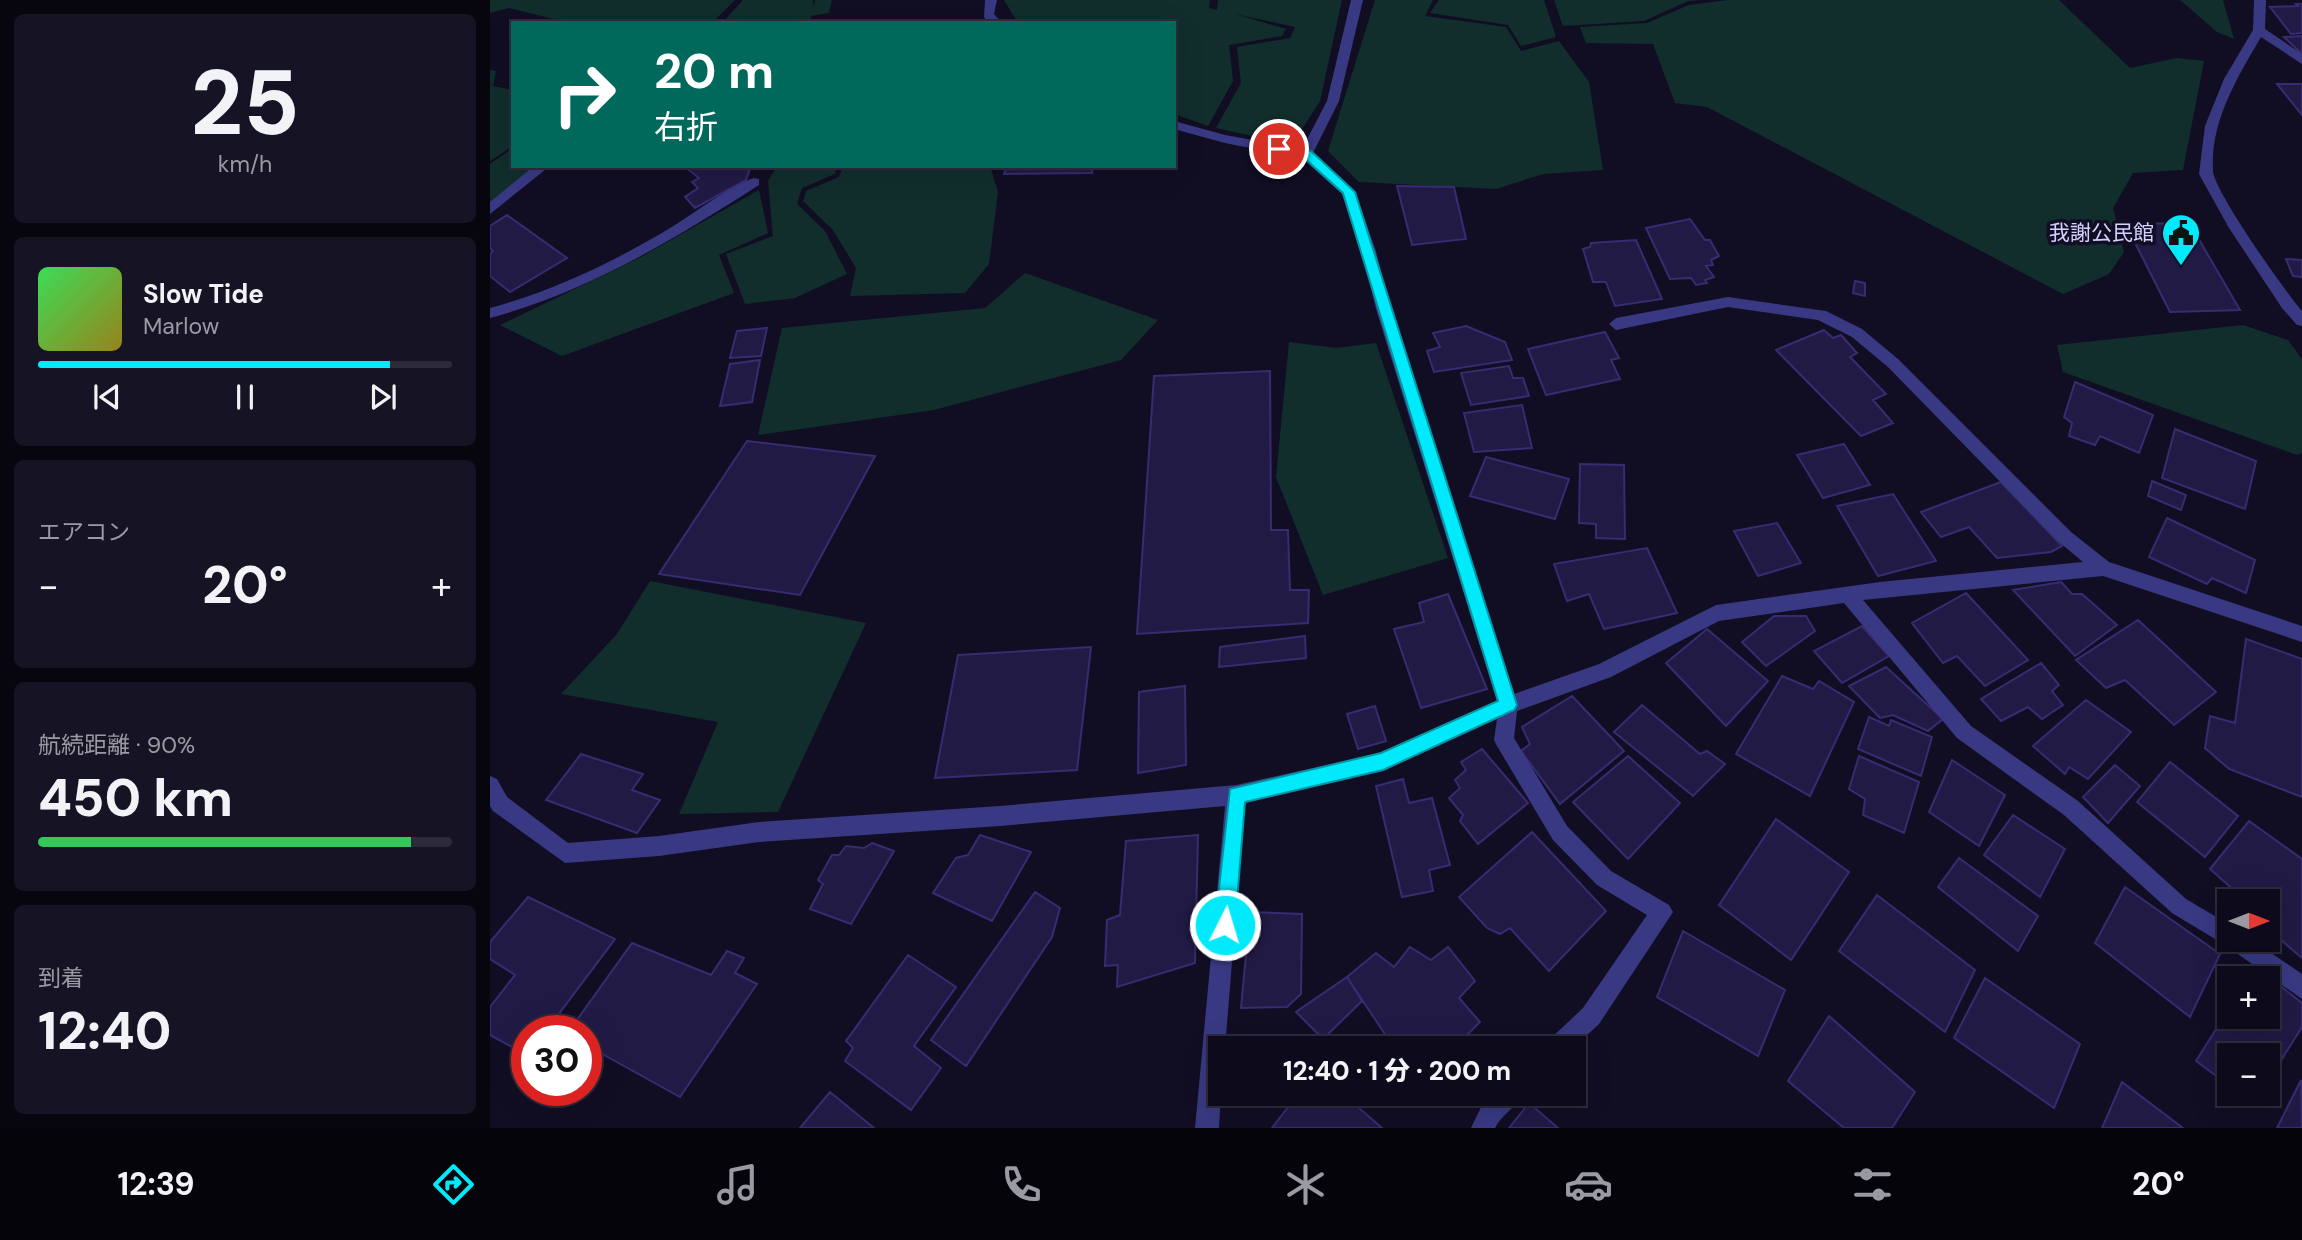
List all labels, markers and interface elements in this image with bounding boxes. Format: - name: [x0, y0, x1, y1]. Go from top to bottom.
- text: 20 m: [654, 39, 774, 103]
- text: 25: [190, 44, 300, 162]
- icon: right: [539, 49, 630, 140]
- text: 右折: [654, 106, 718, 148]
- pin: [1249, 119, 1309, 179]
- icon: arrive: [1260, 130, 1298, 168]
- text: km/h: [218, 149, 272, 179]
- public building icon: 我謝公民館: [2160, 212, 2202, 267]
- place label: 我謝公民館: [2049, 219, 2154, 247]
- text: Slow Tide: [143, 277, 264, 311]
- text: Marlow: [143, 311, 219, 341]
- icon: previous: [88, 378, 126, 416]
- icon: pause: [226, 378, 264, 416]
- icon: next: [364, 378, 402, 416]
- text: エアコン: [38, 517, 130, 547]
- text: 20°: [202, 551, 288, 619]
- text: −: [38, 561, 59, 611]
- text: +: [431, 561, 452, 611]
- text: 航続距離 · 90%: [38, 730, 195, 760]
- text: 450 km: [38, 764, 233, 832]
- position arrow: [1188, 888, 1262, 962]
- north arrow: [2217, 889, 2280, 952]
- map controls: [2217, 889, 2280, 1106]
- text: 到着: [38, 963, 84, 993]
- button: +: [2217, 966, 2280, 1029]
- text: 12:40: [38, 997, 172, 1065]
- speed limit sign: 30: [511, 1015, 602, 1106]
- button: −: [2217, 1043, 2280, 1106]
- text: 12:40 · 1 分 · 200 m: [1283, 1054, 1511, 1088]
- icon: directions: [429, 1160, 478, 1209]
- icon: music: [713, 1160, 762, 1209]
- icon: phone: [997, 1160, 1046, 1209]
- icon: climate: [1281, 1160, 1330, 1209]
- icon: car: [1564, 1160, 1613, 1209]
- icon: filters: [1848, 1160, 1897, 1209]
- text: 12:39: [117, 1163, 195, 1205]
- text: 20°: [2132, 1163, 2185, 1205]

